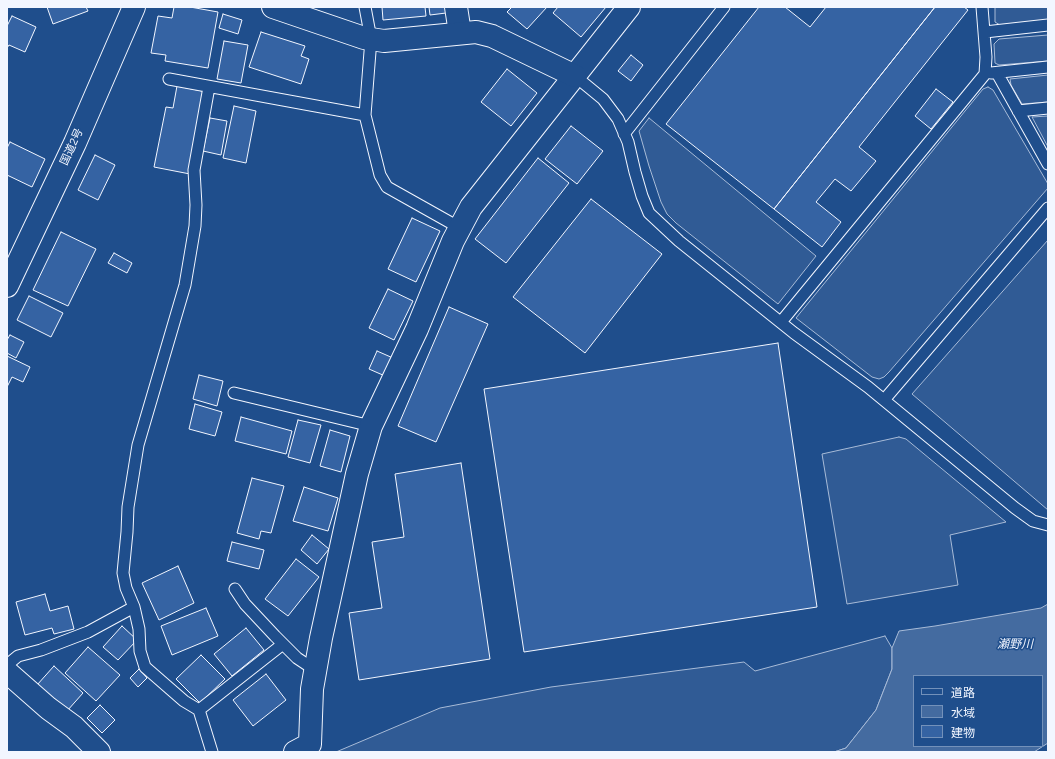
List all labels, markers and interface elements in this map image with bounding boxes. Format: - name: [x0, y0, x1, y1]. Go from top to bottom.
- street label: 国道2号: [58, 126, 86, 168]
- water label: 瀬野川: [997, 638, 1033, 652]
- legend: [913, 675, 1043, 747]
- text: 道路: [951, 686, 975, 700]
- text: 水域: [951, 706, 975, 720]
- text: 建物: [951, 726, 975, 740]

